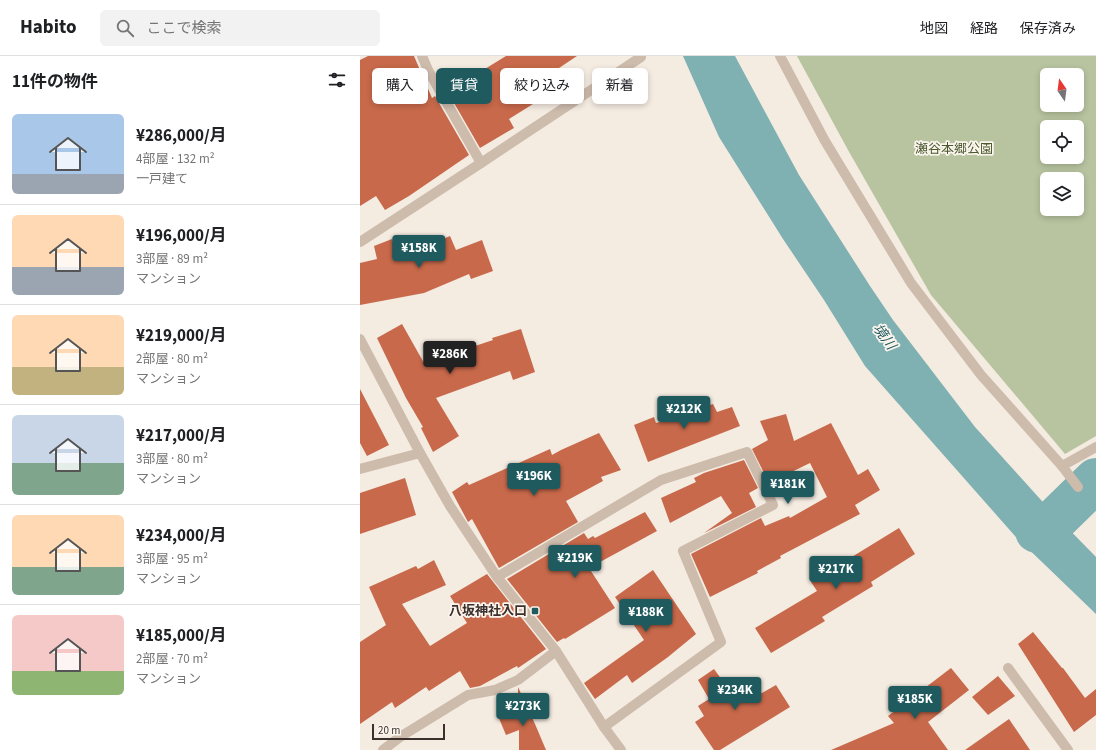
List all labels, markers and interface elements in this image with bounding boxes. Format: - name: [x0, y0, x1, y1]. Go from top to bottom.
- search box: [100, 10, 380, 46]
- text: Habito: [20, 14, 76, 41]
- icon: search: [114, 17, 136, 39]
- text: ここで検索: [146, 18, 221, 39]
- text: 地図: [920, 19, 948, 39]
- text: 経路: [970, 19, 998, 39]
- text: 保存済み: [1020, 19, 1076, 39]
- chip: 購入: [372, 68, 428, 104]
- chip: 賃貸: [436, 68, 492, 104]
- chip: 絞り込み: [500, 68, 584, 104]
- chip: 新着: [592, 68, 648, 104]
- north arrow: [1040, 68, 1084, 112]
- map controls: [1040, 68, 1084, 216]
- icon: filters: [326, 69, 348, 91]
- text: 11件の物件: [12, 70, 98, 94]
- button: locate: [1040, 120, 1084, 164]
- text: ¥286,000/月: [136, 124, 227, 148]
- icon: home: [44, 130, 92, 178]
- park label: 瀬谷本郷公園: [915, 140, 993, 158]
- text: 4部屋 · 132 m²: [136, 150, 214, 168]
- text: 一戸建て: [136, 170, 188, 188]
- button: layers: [1040, 172, 1084, 216]
- text: ¥196,000/月: [136, 224, 227, 248]
- icon: home: [44, 231, 92, 279]
- pin: ¥158K: [391, 235, 447, 269]
- text: ¥158K: [401, 239, 437, 257]
- text: 3部屋 · 89 m²: [136, 250, 208, 268]
- text: マンション: [136, 270, 201, 288]
- water label: 境川: [868, 320, 901, 356]
- text: ¥219,000/月: [136, 324, 227, 348]
- icon: home: [44, 331, 92, 379]
- pin: ¥286K: [422, 341, 478, 375]
- text: ¥286K: [432, 345, 468, 363]
- text: 2部屋 · 80 m²: [136, 350, 208, 368]
- text: マンション: [136, 370, 201, 388]
- pin: ¥212K: [656, 396, 712, 430]
- text: ¥212K: [666, 400, 702, 418]
- text: ¥217,000/月: [136, 424, 227, 448]
- icon: home: [44, 431, 92, 479]
- text: 3部屋 · 80 m²: [136, 450, 208, 468]
- pin: ¥196K: [506, 463, 562, 497]
- text: ¥196K: [516, 467, 552, 485]
- text: マンション: [136, 470, 201, 488]
- pin: ¥181K: [760, 471, 816, 505]
- text: ¥181K: [770, 475, 806, 493]
- text: ¥234,000/月: [136, 524, 227, 548]
- icon: home: [44, 531, 92, 579]
- pin: ¥219K: [547, 545, 603, 579]
- text: ¥219K: [557, 549, 593, 567]
- text: 3部屋 · 95 m²: [136, 550, 208, 568]
- pin: ¥217K: [808, 556, 864, 590]
- text: ¥217K: [818, 560, 854, 578]
- text: マンション: [136, 570, 201, 588]
- pin: ¥188K: [618, 599, 674, 633]
- place label: 八坂神社入口: [449, 602, 527, 620]
- text: ¥188K: [628, 603, 664, 621]
- marker: 八坂神社入口: [530, 606, 540, 616]
- text: ¥185,000/月: [136, 624, 227, 648]
- icon: home: [44, 631, 92, 679]
- text: 2部屋 · 70 m²: [136, 650, 208, 668]
- text: マンション: [136, 670, 201, 688]
- pin: ¥234K: [707, 677, 763, 711]
- text: ¥234K: [717, 681, 753, 699]
- pin: ¥185K: [887, 686, 943, 720]
- text: ¥185K: [897, 690, 933, 708]
- pin: ¥273K: [495, 693, 551, 727]
- text: ¥273K: [505, 697, 541, 715]
- scale bar: [372, 722, 445, 741]
- text: 20 m: [378, 723, 400, 738]

